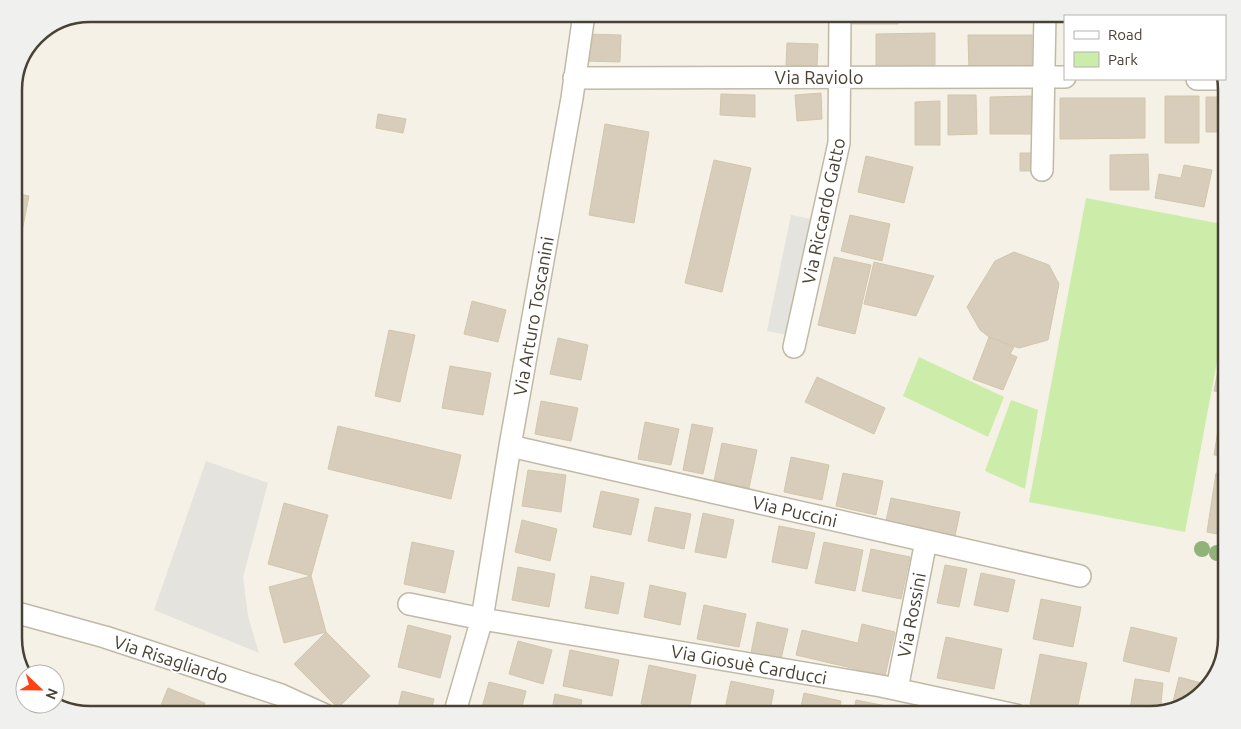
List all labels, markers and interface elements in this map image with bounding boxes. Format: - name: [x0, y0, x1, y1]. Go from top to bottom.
- legend: [1064, 15, 1226, 80]
- text: Road: [1108, 26, 1143, 43]
- text: Park: [1108, 51, 1138, 68]
- street label: Via Raviolo: [774, 67, 864, 87]
- street label: Via Riccardo Gatto: [798, 136, 848, 286]
- street label: Via Arturo Toscanini: [509, 235, 557, 397]
- street label: Via Puccini: [751, 492, 839, 530]
- street label: Via Rossini: [893, 571, 929, 659]
- street label: Via Risagliardo: [111, 631, 231, 687]
- street label: Via Giosuè Carducci: [670, 640, 828, 688]
- north arrow: [15, 664, 65, 714]
- text: N: [43, 686, 61, 702]

